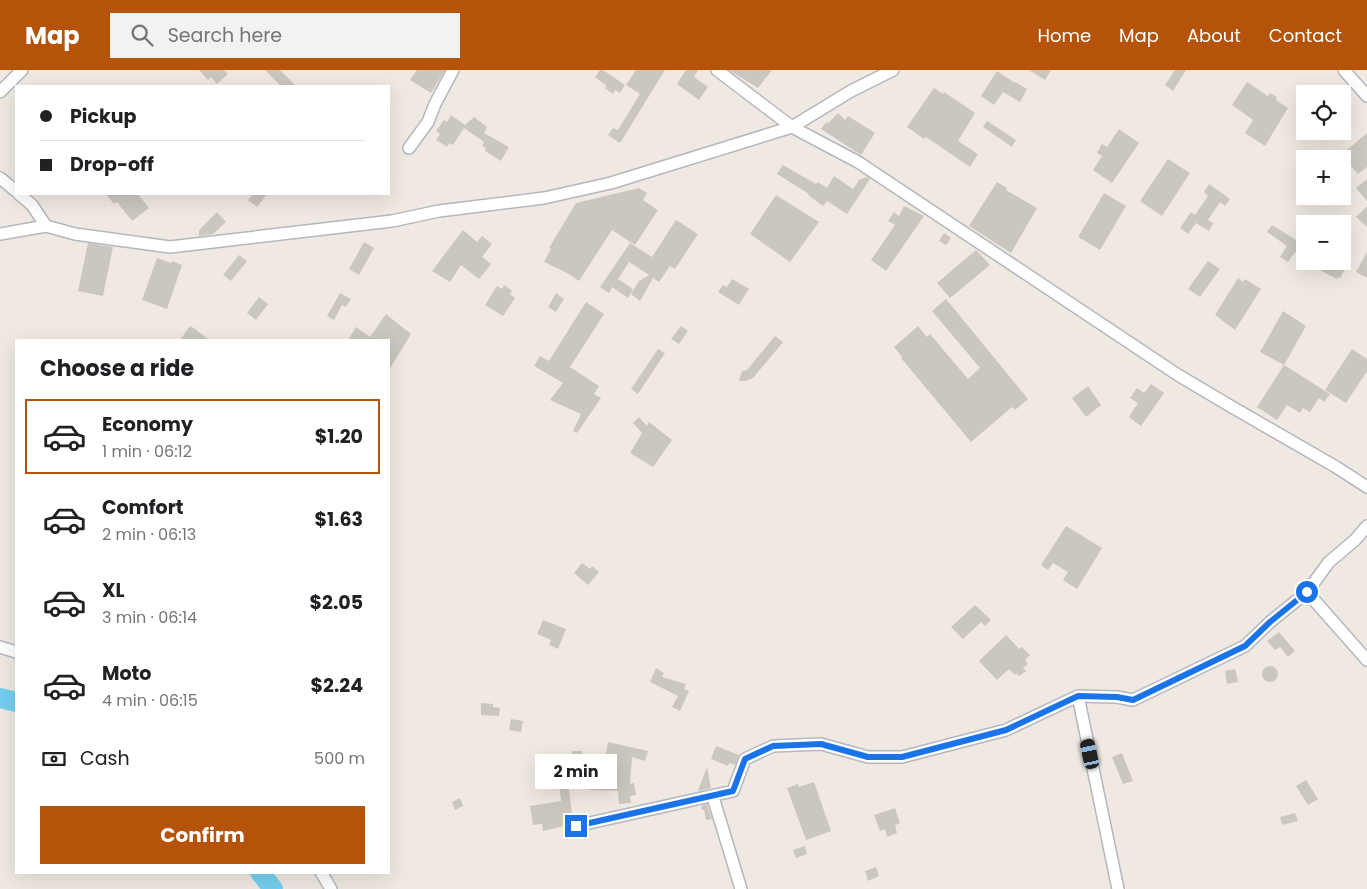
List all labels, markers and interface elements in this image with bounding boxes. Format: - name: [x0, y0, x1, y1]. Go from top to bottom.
- search box: [110, 13, 460, 58]
- text: Map: [25, 19, 80, 52]
- icon: search: [128, 21, 156, 49]
- text: Search here: [168, 22, 282, 49]
- text: Home: [1037, 23, 1091, 48]
- text: Map: [1119, 23, 1159, 48]
- text: About: [1187, 23, 1241, 48]
- text: Contact: [1269, 23, 1342, 48]
- map controls: [1296, 85, 1351, 270]
- button: locate: [1296, 85, 1351, 140]
- text: Pickup: [70, 103, 136, 130]
- button: +: [1296, 150, 1351, 205]
- text: Drop-off: [70, 151, 154, 178]
- button: −: [1296, 215, 1351, 270]
- text: Choose a ride: [40, 353, 194, 384]
- text: Economy: [102, 411, 193, 438]
- icon: car: [42, 414, 87, 459]
- text: $1.20: [315, 423, 363, 450]
- text: 1 min · 06:12: [102, 440, 192, 463]
- text: Comfort: [102, 494, 184, 521]
- icon: car: [42, 497, 87, 542]
- text: $1.63: [314, 506, 363, 533]
- text: 2 min · 06:13: [102, 523, 196, 546]
- text: XL: [102, 577, 125, 604]
- icon: car: [42, 580, 87, 625]
- route start: [1296, 581, 1318, 603]
- text: $2.05: [310, 589, 363, 616]
- text: 3 min · 06:14: [102, 606, 197, 629]
- text: Moto: [102, 660, 151, 687]
- icon: car: [42, 663, 87, 708]
- text: $2.24: [311, 672, 363, 699]
- text: 4 min · 06:15: [102, 689, 198, 712]
- car: [1079, 738, 1100, 770]
- icon: cash: [40, 745, 68, 773]
- text: Cash: [80, 745, 130, 772]
- text: 500 m: [314, 747, 365, 770]
- callout: 2 min: [535, 754, 617, 788]
- text: 2 min: [554, 760, 598, 783]
- button: Confirm: [40, 806, 365, 864]
- route end: [565, 815, 587, 837]

